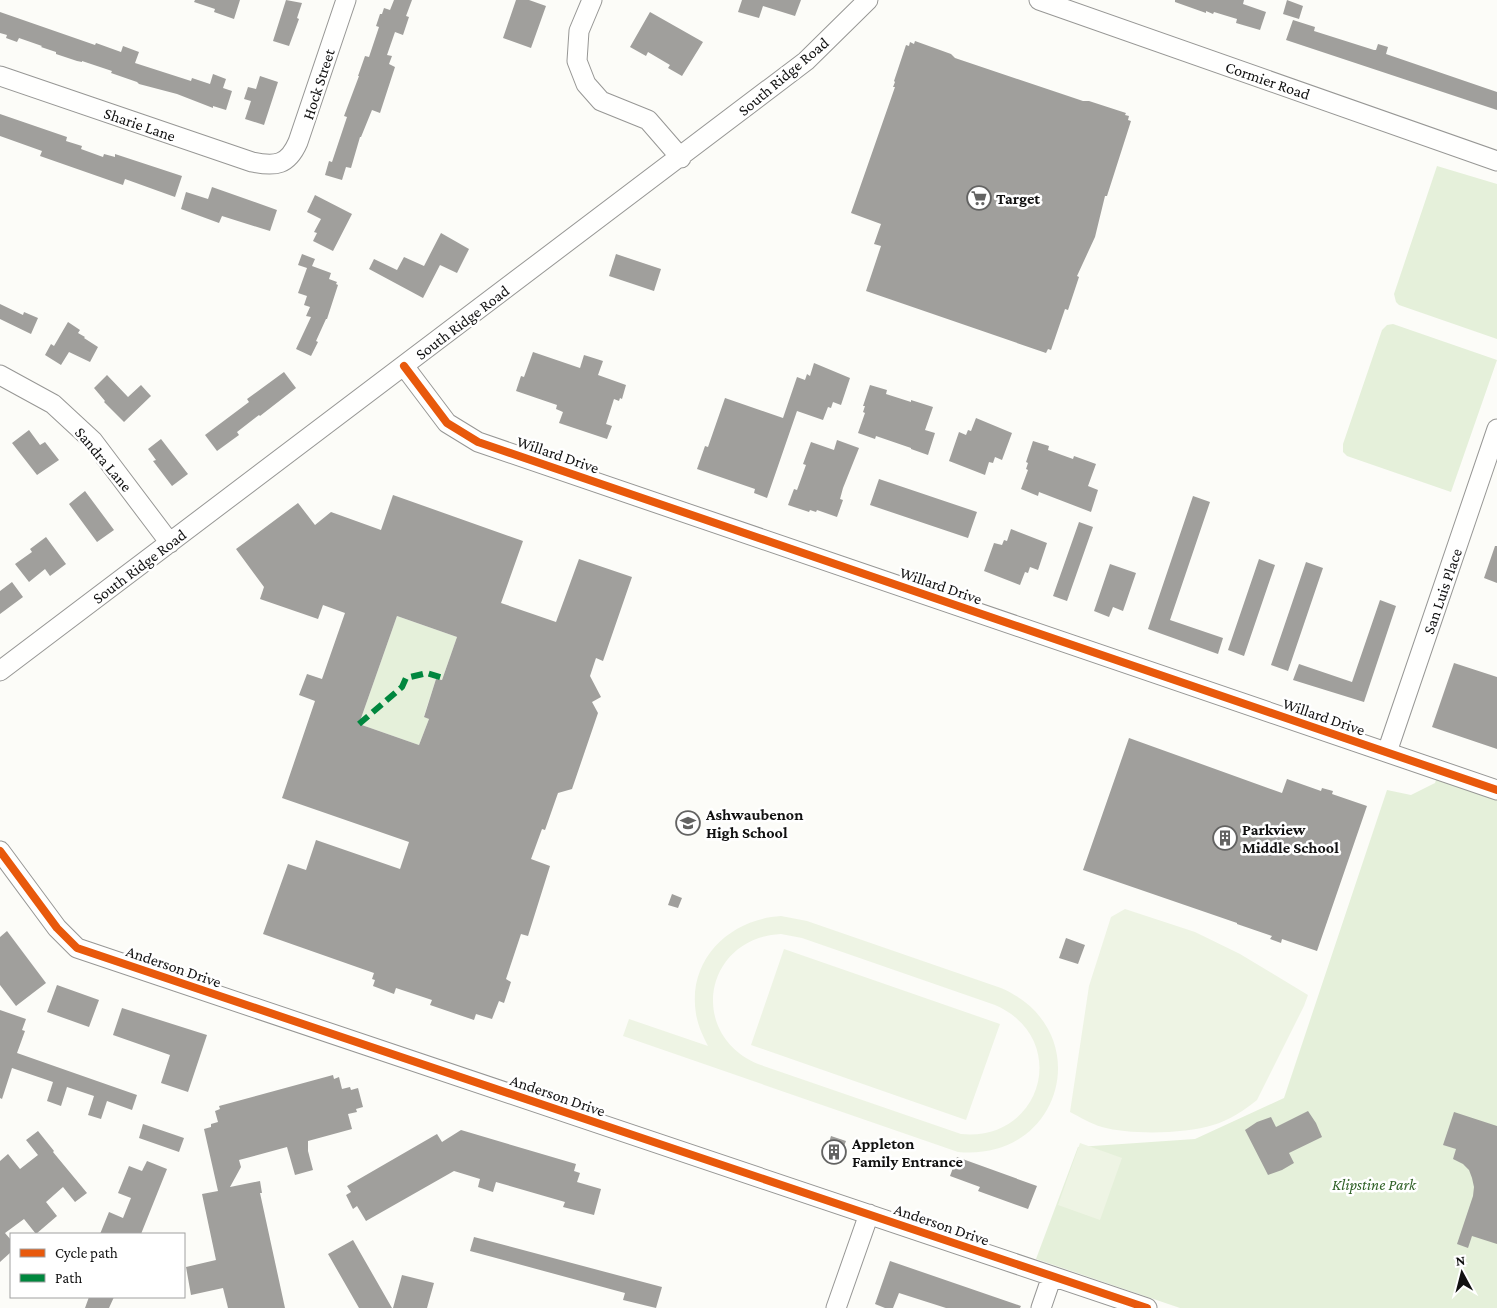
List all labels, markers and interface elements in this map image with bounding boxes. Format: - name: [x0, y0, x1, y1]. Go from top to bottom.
- street label: South Ridge Road: [735, 33, 833, 120]
- street label: Hock Street: [299, 46, 338, 122]
- street label: Cormier Road: [1223, 58, 1313, 103]
- street label: Sharie Lane: [102, 104, 178, 145]
- supermarket icon: Target: [966, 185, 992, 211]
- place label: Target: [996, 190, 1040, 207]
- street label: South Ridge Road: [412, 281, 513, 364]
- street label: Sandra Lane: [72, 424, 135, 495]
- street label: Willard Drive: [514, 432, 601, 477]
- street label: South Ridge Road: [89, 525, 190, 608]
- street label: San Luis Place: [1420, 546, 1465, 636]
- street label: Willard Drive: [897, 563, 984, 608]
- street label: Willard Drive: [1280, 694, 1367, 739]
- place label: Ashwaubenon High School: [705, 806, 803, 841]
- school or university icon: Ashwaubenon High School: [675, 810, 701, 836]
- place label: Parkview Middle School: [1242, 821, 1339, 856]
- building icon: Parkview Middle School: [1212, 825, 1238, 851]
- street label: Anderson Drive: [124, 942, 224, 991]
- street label: Anderson Drive: [508, 1071, 608, 1120]
- place label: Appleton Family Entrance: [851, 1135, 964, 1170]
- building icon: Appleton Family Entrance: [821, 1139, 847, 1165]
- park label: Klipstine Park: [1332, 1176, 1417, 1194]
- street label: Anderson Drive: [892, 1200, 992, 1249]
- legend: [10, 1233, 185, 1298]
- text: Cycle path: [55, 1245, 118, 1262]
- north arrow: [1437, 1248, 1487, 1298]
- text: N: [1455, 1252, 1467, 1269]
- text: Path: [55, 1270, 82, 1286]

